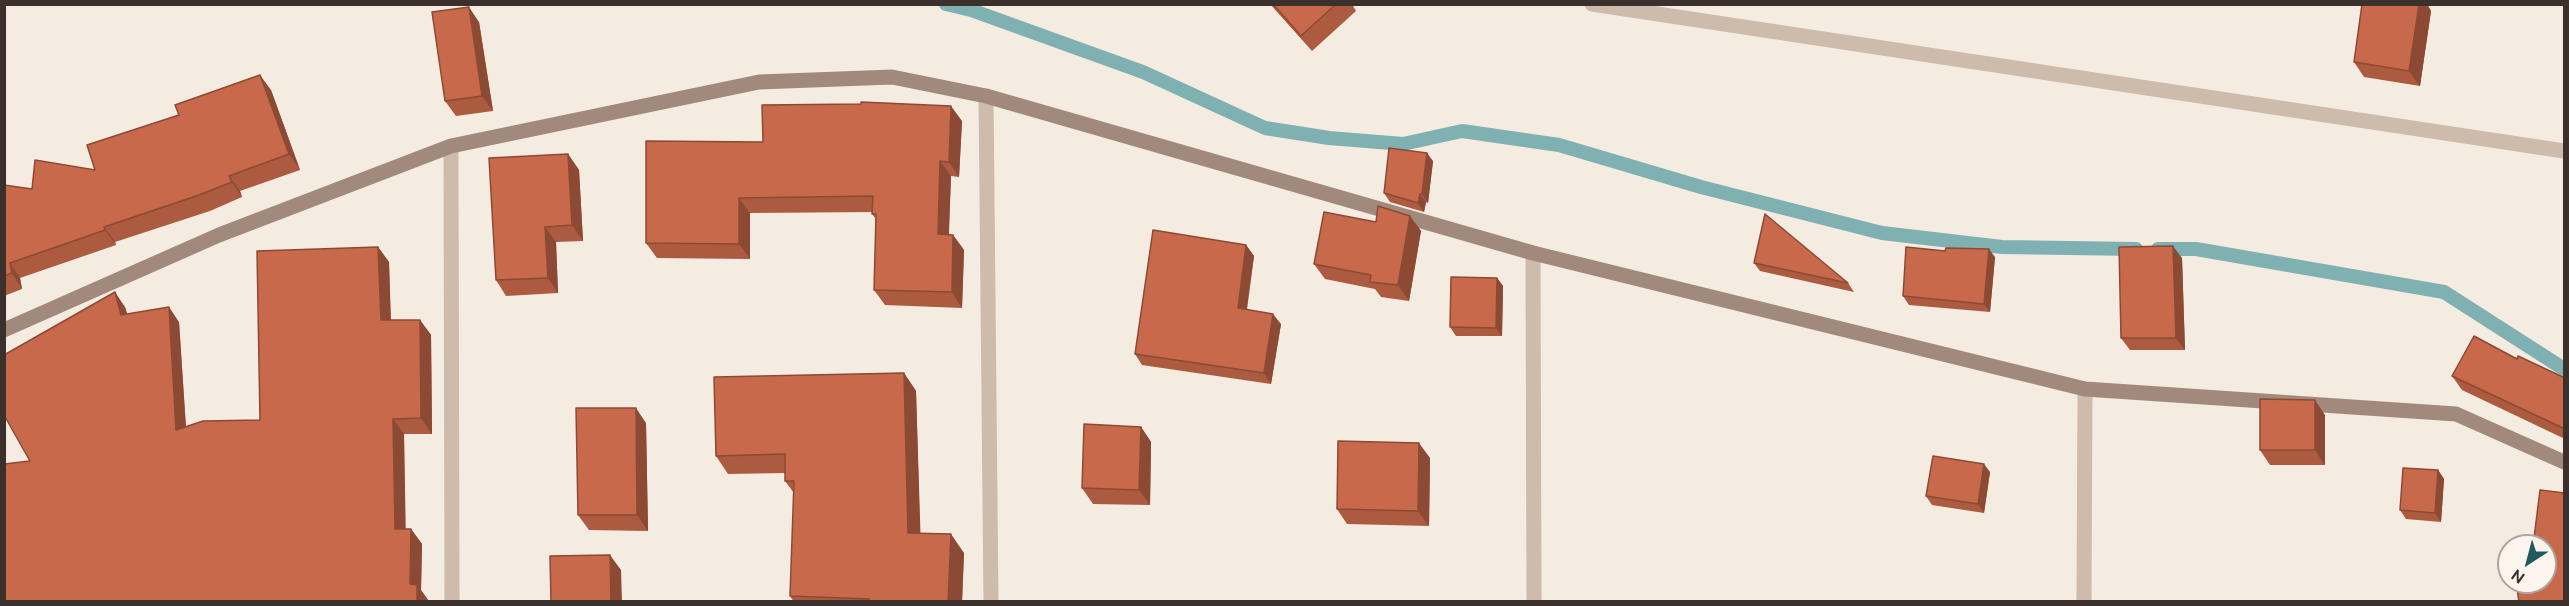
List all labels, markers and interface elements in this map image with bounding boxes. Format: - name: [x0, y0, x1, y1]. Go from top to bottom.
- north arrow: [2497, 534, 2557, 594]
- text: N: [2507, 566, 2528, 588]

